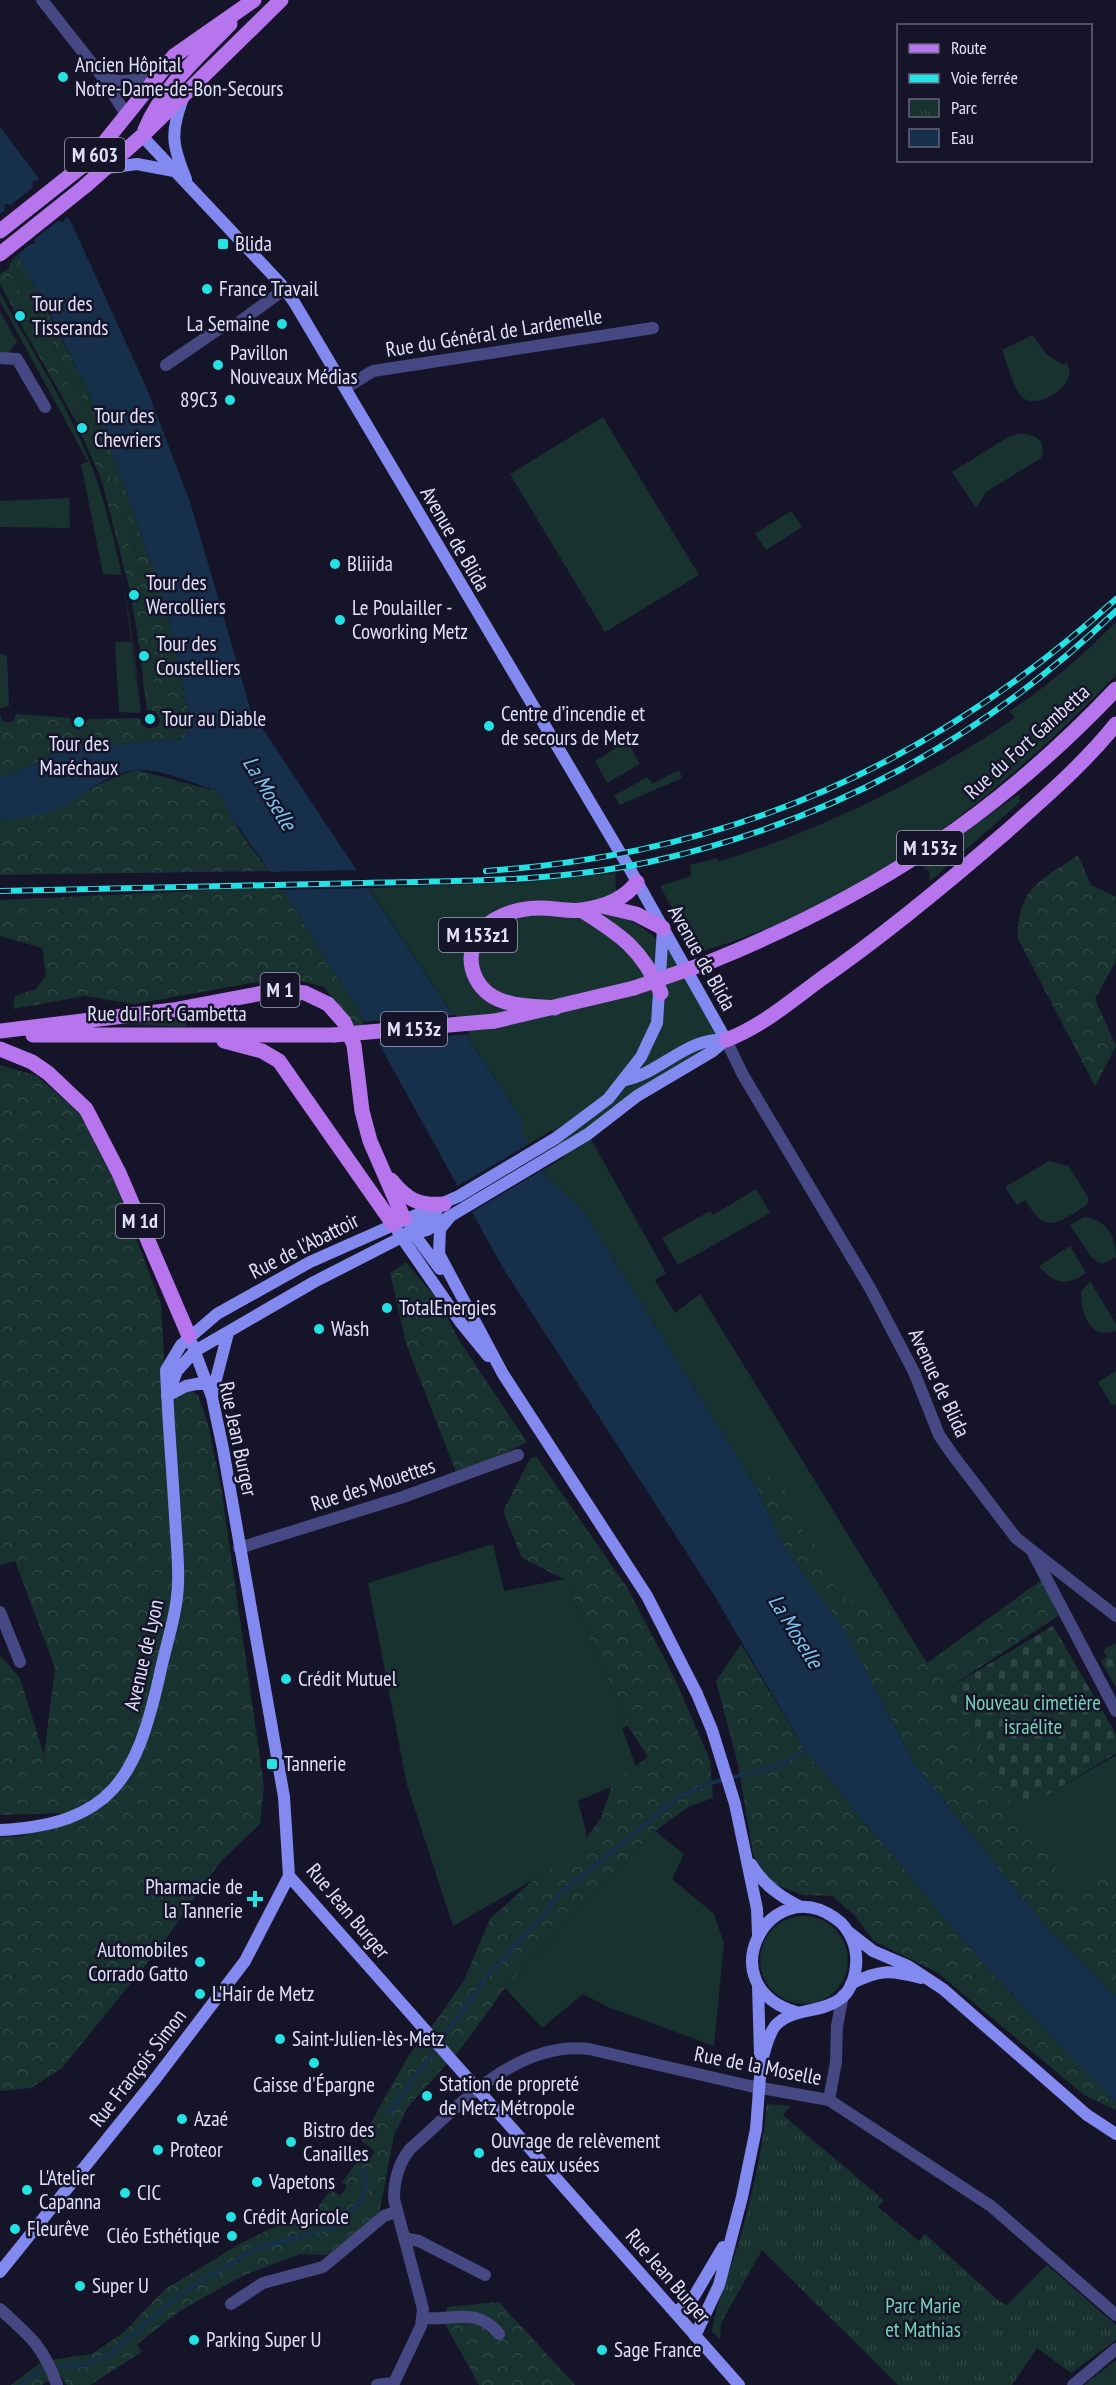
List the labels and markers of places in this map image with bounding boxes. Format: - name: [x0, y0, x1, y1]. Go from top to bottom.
- place label: Ancien Hôpital Notre-Dame-de-Bon-Secours: [75, 51, 283, 102]
- marker: Ancien Hôpital Notre-Dame-de-Bon-Secours: [56, 70, 70, 84]
- place label: Blida: [235, 230, 272, 257]
- marker: Blida: [216, 237, 230, 251]
- place label: France Travail: [219, 275, 319, 302]
- marker: France Travail: [200, 282, 214, 296]
- place label: Tour des Tisserands: [32, 290, 108, 341]
- marker: Tour des Tisserands: [13, 309, 27, 323]
- place label: La Semaine: [187, 310, 270, 337]
- marker: La Semaine: [275, 317, 289, 331]
- place label: Pavillon Nouveaux Médias: [230, 339, 358, 390]
- marker: Pavillon Nouveaux Médias: [211, 358, 225, 372]
- place label: 89C3: [180, 386, 218, 413]
- marker: 89C3: [223, 393, 237, 407]
- place label: Tour des Chevriers: [94, 402, 161, 453]
- marker: Tour des Chevriers: [75, 421, 89, 435]
- place label: Bliiida: [347, 550, 393, 577]
- marker: Bliiida: [328, 557, 342, 571]
- place label: Tour des Wercolliers: [146, 569, 226, 620]
- marker: Tour des Wercolliers: [127, 588, 141, 602]
- place label: Le Poulailler - Coworking Metz: [352, 594, 468, 645]
- marker: Le Poulailler - Coworking Metz: [333, 613, 347, 627]
- place label: Tour des Coustelliers: [156, 630, 240, 681]
- marker: Tour des Coustelliers: [137, 649, 151, 663]
- place label: Centre d’incendie et de secours de Metz: [501, 700, 645, 751]
- place label: Tour au Diable: [162, 705, 266, 732]
- marker: Tour au Diable: [143, 712, 157, 726]
- marker: Tour des Maréchaux: [72, 715, 86, 729]
- marker: Centre d’incendie et de secours de Metz: [482, 719, 496, 733]
- place label: Tour des Maréchaux: [40, 730, 119, 781]
- place label: TotalEnergies: [399, 1294, 496, 1321]
- marker: TotalEnergies: [380, 1301, 394, 1315]
- place label: Wash: [331, 1315, 369, 1342]
- marker: Wash: [312, 1322, 326, 1336]
- place label: Crédit Mutuel: [298, 1665, 397, 1692]
- marker: Crédit Mutuel: [279, 1672, 293, 1686]
- place label: Tannerie: [284, 1750, 346, 1777]
- marker: Tannerie: [265, 1757, 279, 1771]
- place label: Pharmacie de la Tannerie: [145, 1873, 243, 1924]
- marker: Pharmacie de la Tannerie: [248, 1892, 262, 1906]
- place label: Automobiles Corrado Gatto: [88, 1936, 188, 1987]
- marker: Automobiles Corrado Gatto: [193, 1955, 207, 1969]
- place label: L'Hair de Metz: [212, 1980, 314, 2007]
- marker: L'Hair de Metz: [193, 1987, 207, 2001]
- place label: Saint-Julien-lès-Metz: [292, 2025, 444, 2052]
- marker: Saint-Julien-lès-Metz: [273, 2032, 287, 2046]
- marker: Caisse d'Épargne: [307, 2056, 321, 2070]
- place label: Station de propreté de Metz Métropole: [439, 2070, 579, 2121]
- place label: Caisse d'Épargne: [253, 2071, 375, 2098]
- marker: Station de propreté de Metz Métropole: [420, 2089, 434, 2103]
- place label: Azaé: [194, 2105, 228, 2132]
- marker: Azaé: [175, 2112, 189, 2126]
- place label: Bistro des Canailles: [303, 2116, 374, 2167]
- place label: Ouvrage de relèvement des eaux usées: [491, 2127, 660, 2178]
- marker: Bistro des Canailles: [284, 2135, 298, 2149]
- place label: Proteor: [170, 2136, 223, 2163]
- marker: Proteor: [151, 2143, 165, 2157]
- marker: Ouvrage de relèvement des eaux usées: [472, 2146, 486, 2160]
- place label: L'Atelier Capanna: [39, 2164, 101, 2215]
- place label: Vapetons: [268, 2168, 335, 2195]
- marker: Vapetons: [250, 2175, 264, 2189]
- place label: CIC: [137, 2179, 162, 2206]
- marker: L'Atelier Capanna: [20, 2183, 34, 2197]
- marker: CIC: [118, 2186, 132, 2200]
- place label: Crédit Agricole: [243, 2203, 349, 2230]
- marker: Crédit Agricole: [224, 2210, 238, 2224]
- place label: Fleurêve: [27, 2215, 89, 2242]
- marker: Fleurêve: [8, 2222, 22, 2236]
- place label: Cléo Esthétique: [106, 2222, 220, 2249]
- marker: Cléo Esthétique: [225, 2229, 239, 2243]
- place label: Super U: [92, 2272, 149, 2299]
- marker: Super U: [73, 2279, 87, 2293]
- place label: Parking Super U: [206, 2326, 322, 2353]
- marker: Parking Super U: [187, 2333, 201, 2347]
- place label: Sage France: [614, 2336, 701, 2363]
- marker: Sage France: [595, 2343, 609, 2357]

